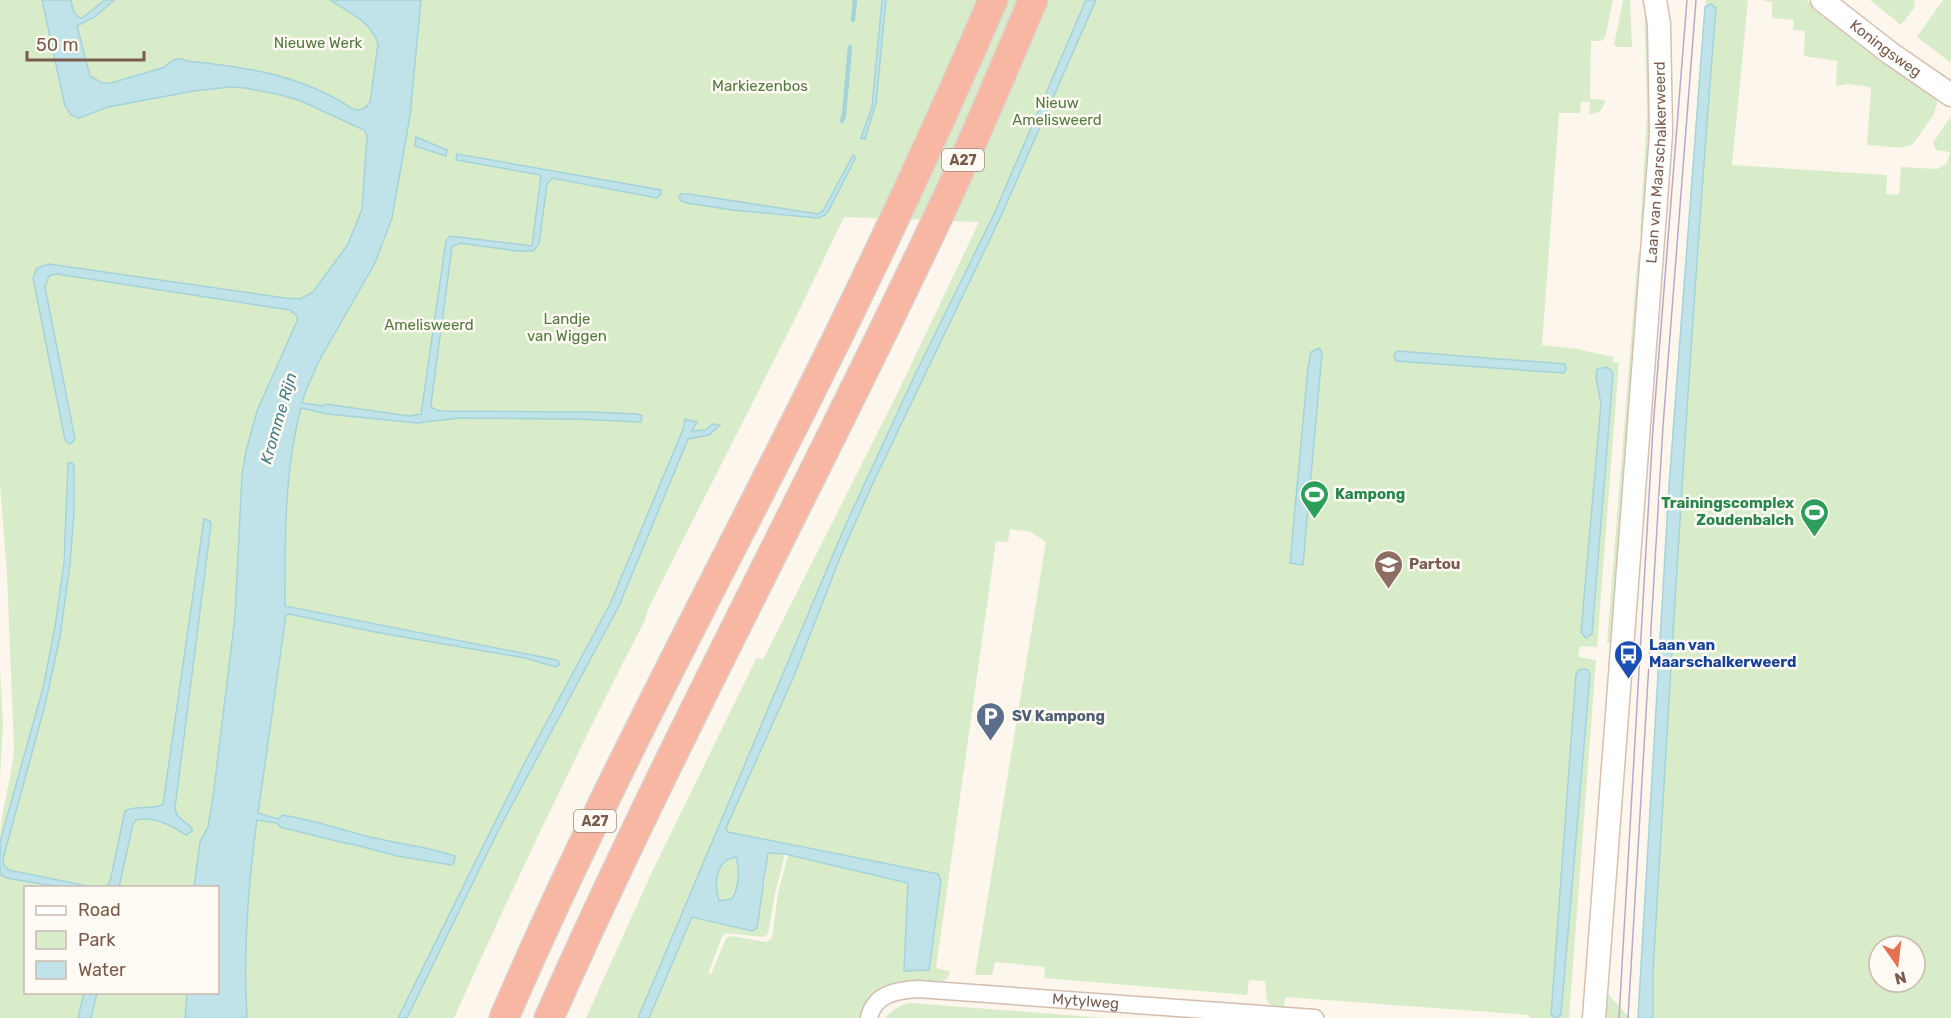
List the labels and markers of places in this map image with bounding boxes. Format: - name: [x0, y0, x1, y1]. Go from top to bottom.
- sports icon: Kampong: [1298, 478, 1330, 520]
- place label: Kampong: [1335, 485, 1405, 503]
- place label: Trainingscomplex Zoudenbalch: [1661, 494, 1794, 529]
- sports icon: Trainingscomplex Zoudenbalch: [1799, 496, 1831, 538]
- school or university icon: Partou: [1372, 548, 1404, 590]
- place label: Partou: [1409, 555, 1460, 573]
- place label: Laan van Maarschalkerweerd: [1649, 636, 1796, 671]
- bus stop icon: Laan van Maarschalkerweerd: [1612, 638, 1644, 680]
- parking icon: SV Kampong: [975, 700, 1007, 742]
- place label: SV Kampong: [1012, 707, 1105, 725]

